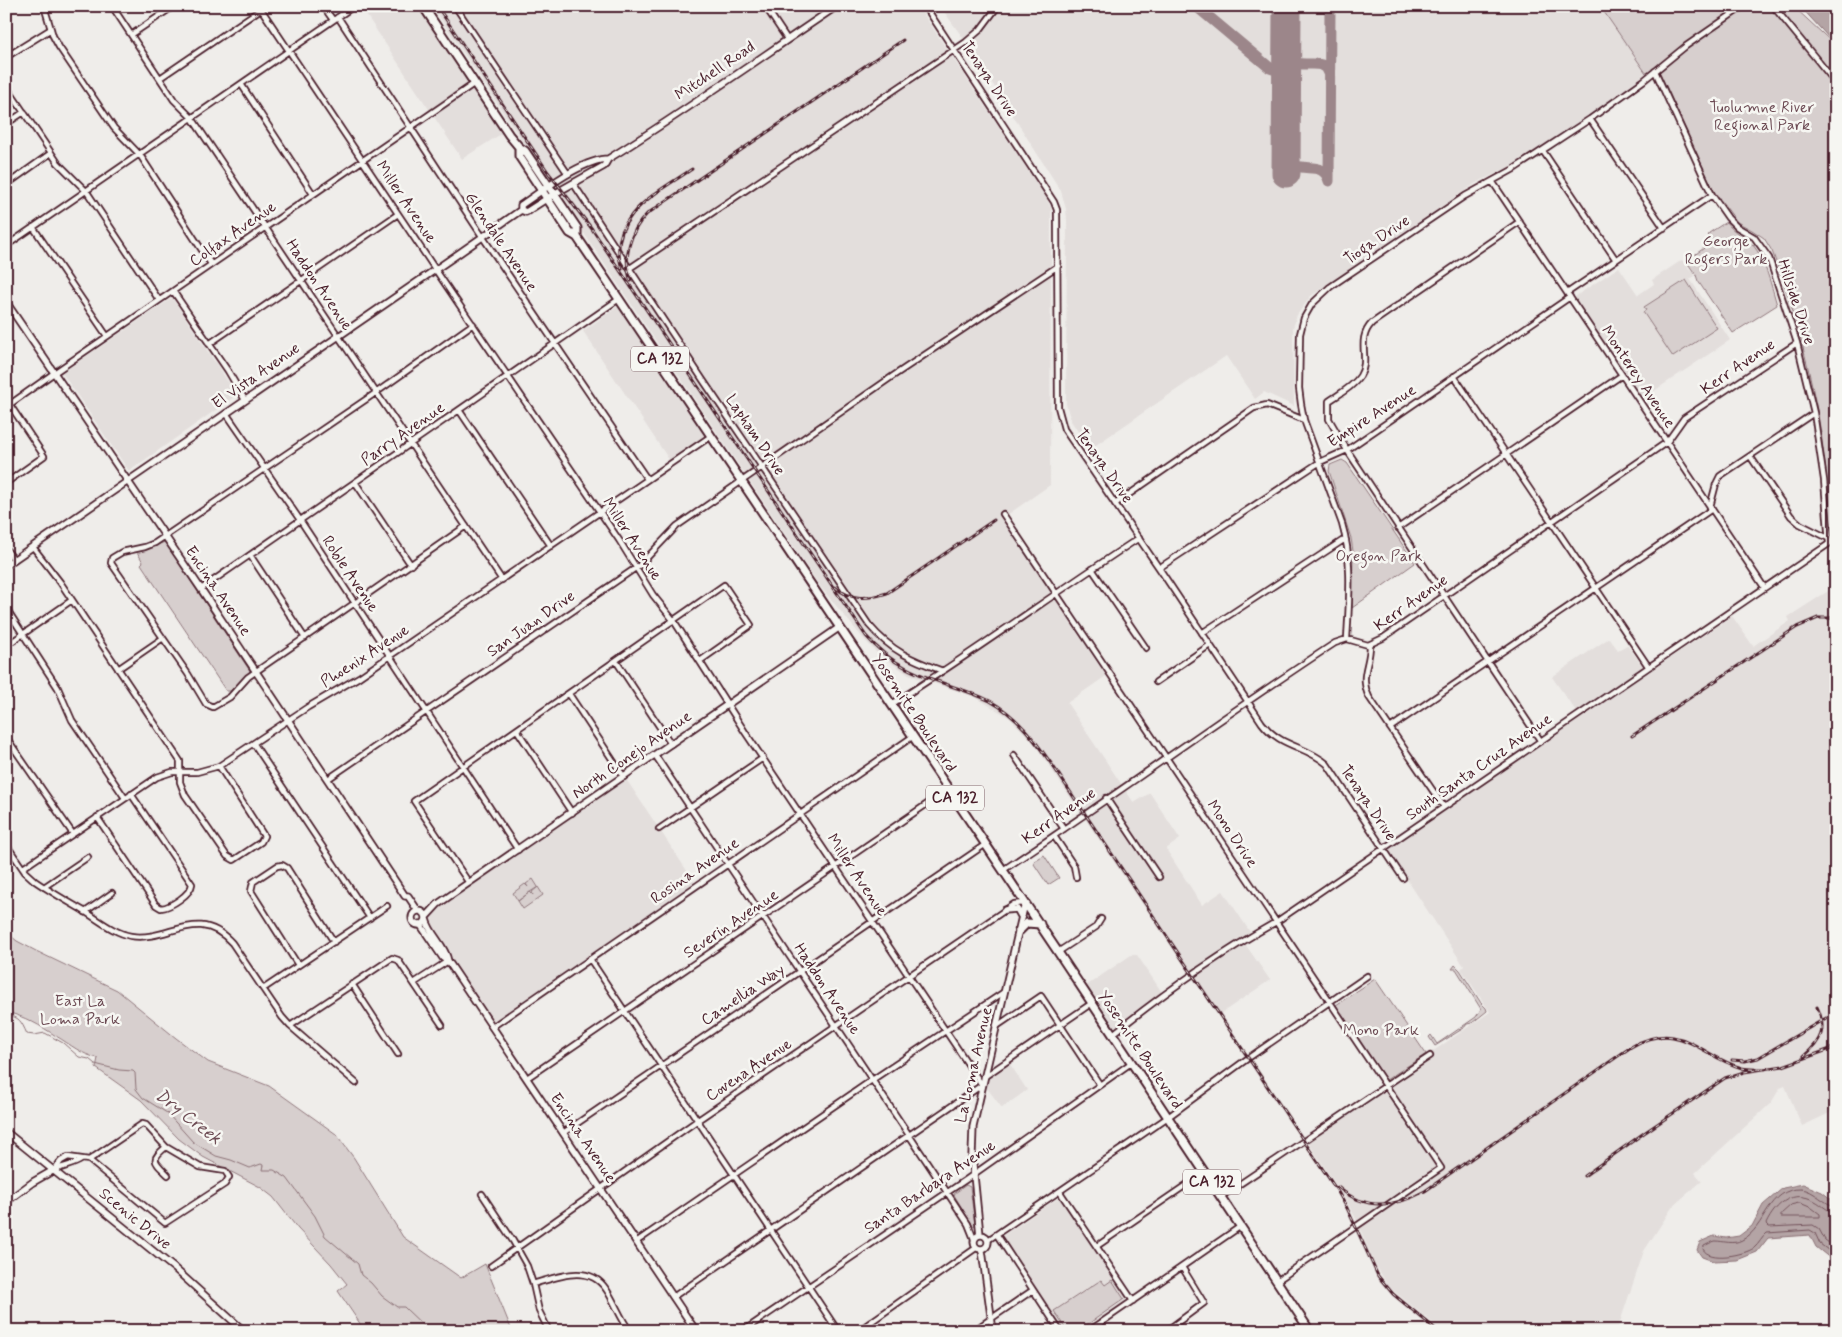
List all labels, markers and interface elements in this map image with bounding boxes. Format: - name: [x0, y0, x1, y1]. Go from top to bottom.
- street label: Mitchell Road: [671, 36, 759, 106]
- street label: Tenaya Drive: [956, 37, 1022, 121]
- park label: Tuolumne River Regional Park: [1710, 97, 1815, 137]
- street label: Miller Avenue: [371, 157, 442, 248]
- street label: Glendale Avenue: [460, 188, 542, 296]
- street label: Colfax Avenue: [185, 196, 281, 272]
- street label: Tioga Drive: [1340, 210, 1415, 271]
- park label: George Rogers Park: [1685, 231, 1767, 271]
- street label: Haddon Avenue: [281, 235, 358, 335]
- street label: Hillside Drive: [1772, 257, 1820, 347]
- street label: Monterey Avenue: [1596, 322, 1680, 432]
- street label: Kerr Avenue: [1697, 334, 1779, 400]
- street label: El Vista Avenue: [208, 338, 304, 414]
- road number: CA 132: [631, 346, 689, 372]
- street label: Empire Avenue: [1324, 379, 1420, 452]
- street label: Lapham Drive: [720, 390, 790, 480]
- street label: Parry Avenue: [357, 397, 449, 471]
- street label: Tenaya Drive: [1070, 424, 1138, 508]
- street label: Miller Avenue: [597, 493, 667, 585]
- street label: Roble Avenue: [317, 532, 384, 617]
- street label: Encina Avenue: [180, 542, 256, 640]
- park label: Oregon Park: [1336, 546, 1423, 568]
- street label: Kerr Avenue: [1370, 570, 1452, 636]
- street label: San Juan Drive: [483, 586, 579, 662]
- street label: Phoenix Avenue: [317, 619, 414, 693]
- street label: Yosemite Boulevard: [866, 650, 962, 776]
- street label: North Conejo Avenue: [568, 706, 696, 804]
- street label: South Santa Cruz Avenue: [1402, 709, 1556, 825]
- street label: Tenaya Drive: [1335, 761, 1401, 845]
- street label: Kerr Avenue: [1018, 783, 1100, 849]
- road number: CA 132: [926, 786, 984, 810]
- street label: Mono Drive: [1202, 796, 1262, 872]
- street label: Miller Avenue: [822, 830, 893, 921]
- street label: Rosina Avenue: [647, 833, 743, 909]
- street label: Severin Avenue: [679, 884, 783, 964]
- street label: Haddon Avenue: [789, 939, 866, 1039]
- street label: Camellia Way: [697, 959, 789, 1031]
- street label: Yosemite Boulevard: [1092, 987, 1188, 1113]
- park label: East La Loma Park: [40, 991, 120, 1030]
- street label: La Loma Avenue: [950, 1005, 998, 1125]
- park label: Mono Park: [1343, 1020, 1419, 1041]
- street label: Covena Avenue: [702, 1033, 796, 1107]
- water label: Dry Creek: [150, 1084, 226, 1151]
- street label: Encina Avenue: [545, 1089, 621, 1187]
- street label: Santa Barbara Avenue: [860, 1135, 1000, 1239]
- road number: CA 132: [1183, 1170, 1241, 1194]
- street label: Scenic Drive: [94, 1183, 176, 1255]

